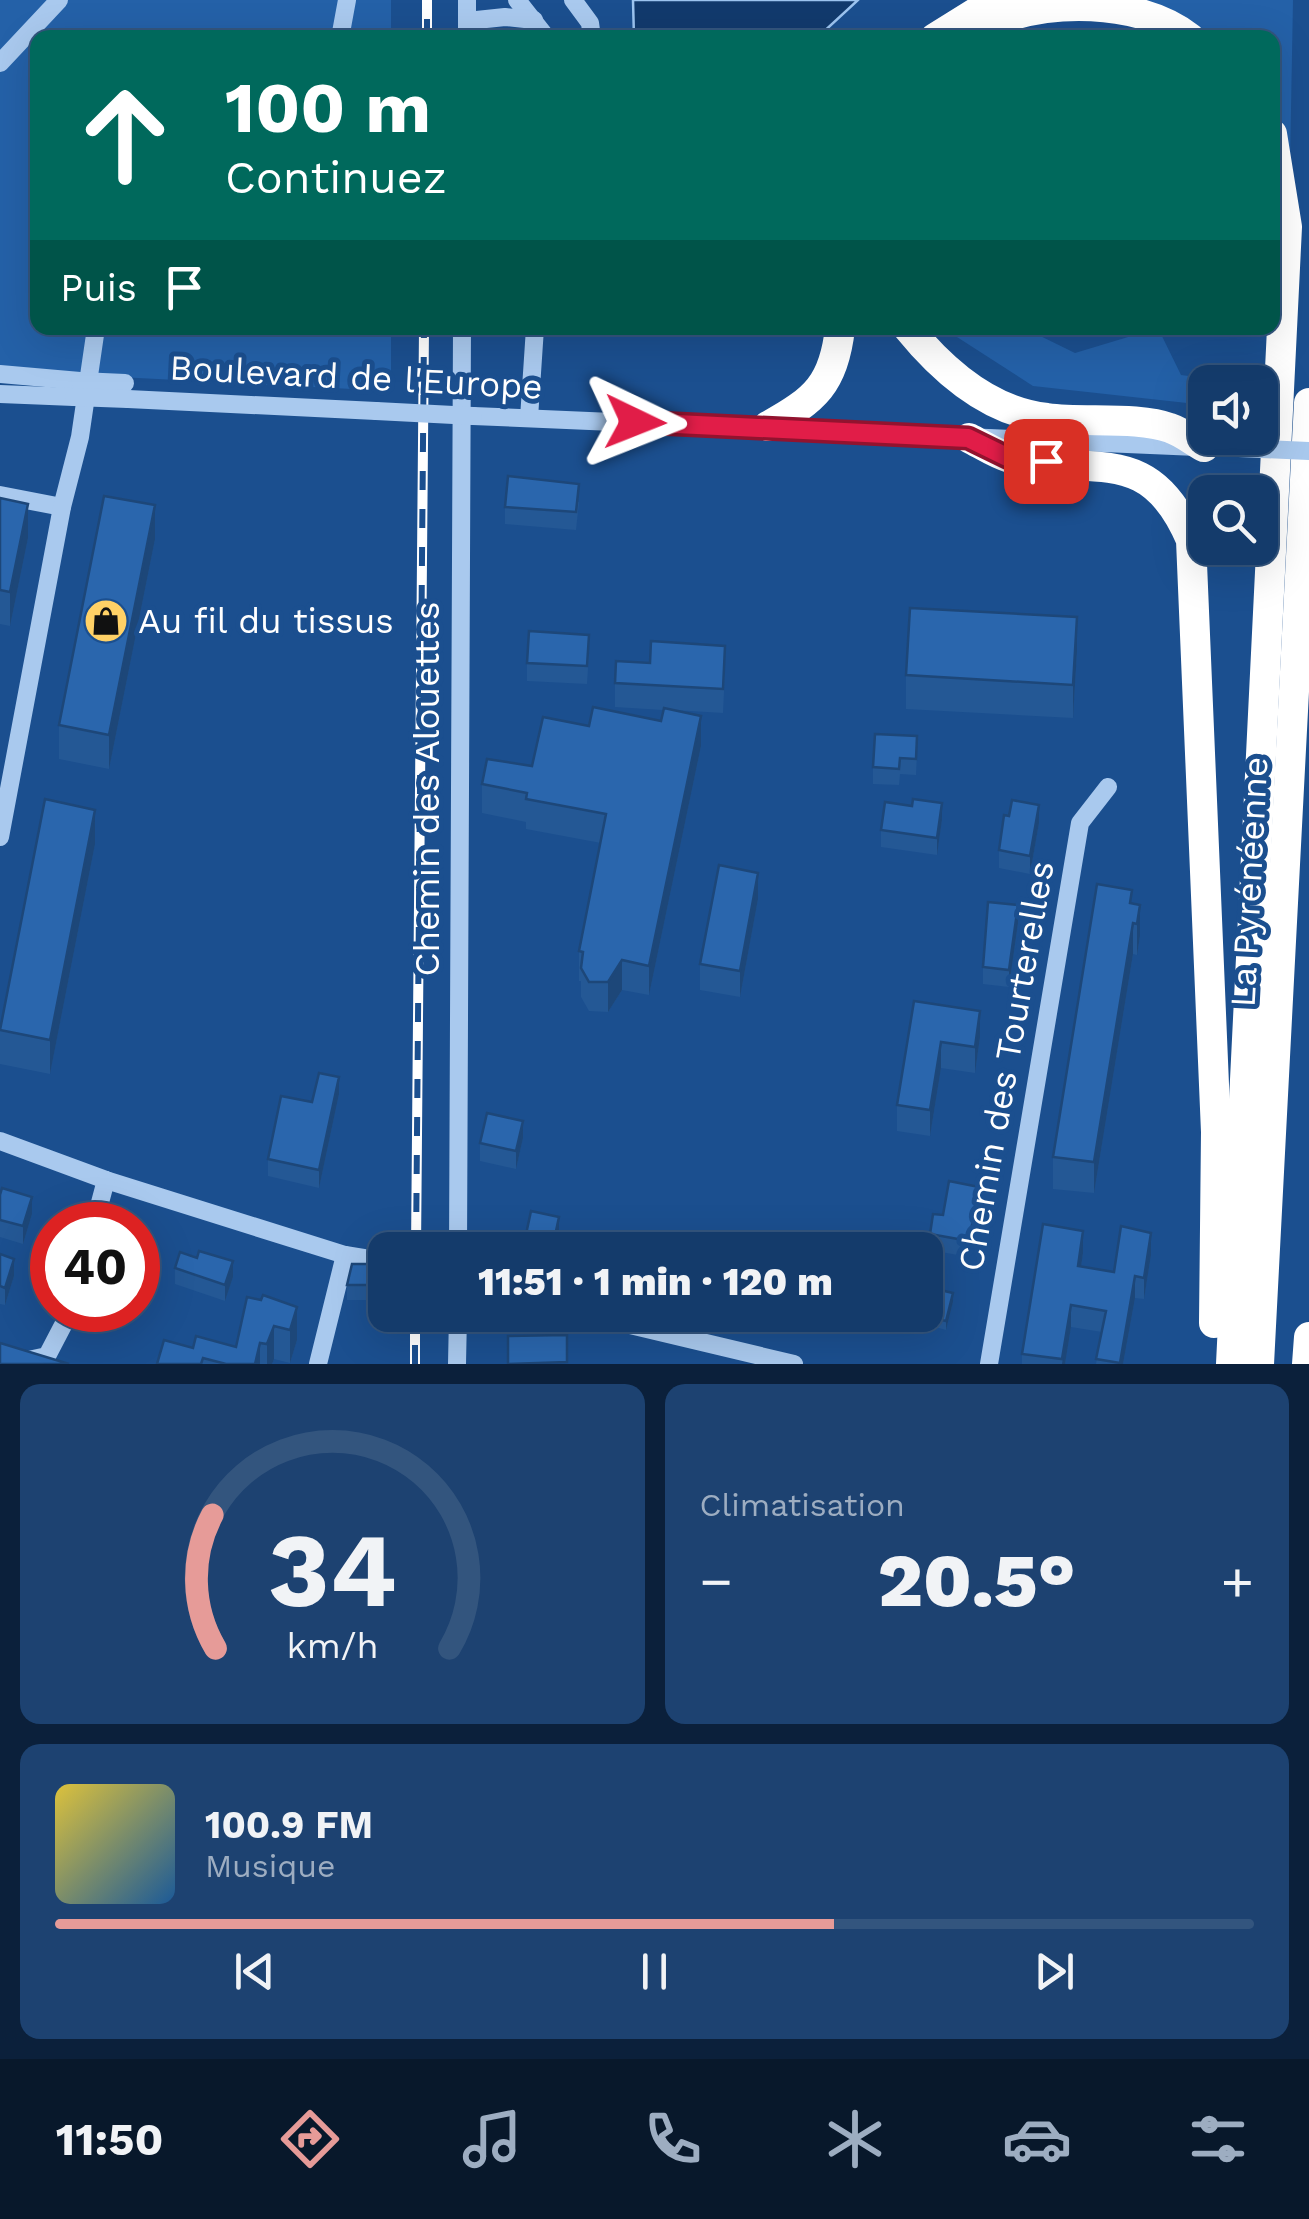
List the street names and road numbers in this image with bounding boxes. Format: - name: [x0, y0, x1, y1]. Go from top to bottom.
- street label: Boulevard de l'Europe: [168, 346, 544, 408]
- street label: Chemin des Alouettes: [406, 601, 448, 977]
- street label: La Pyrénéenne: [1221, 756, 1277, 1008]
- street label: Chemin des Tourterelles: [949, 858, 1063, 1274]

